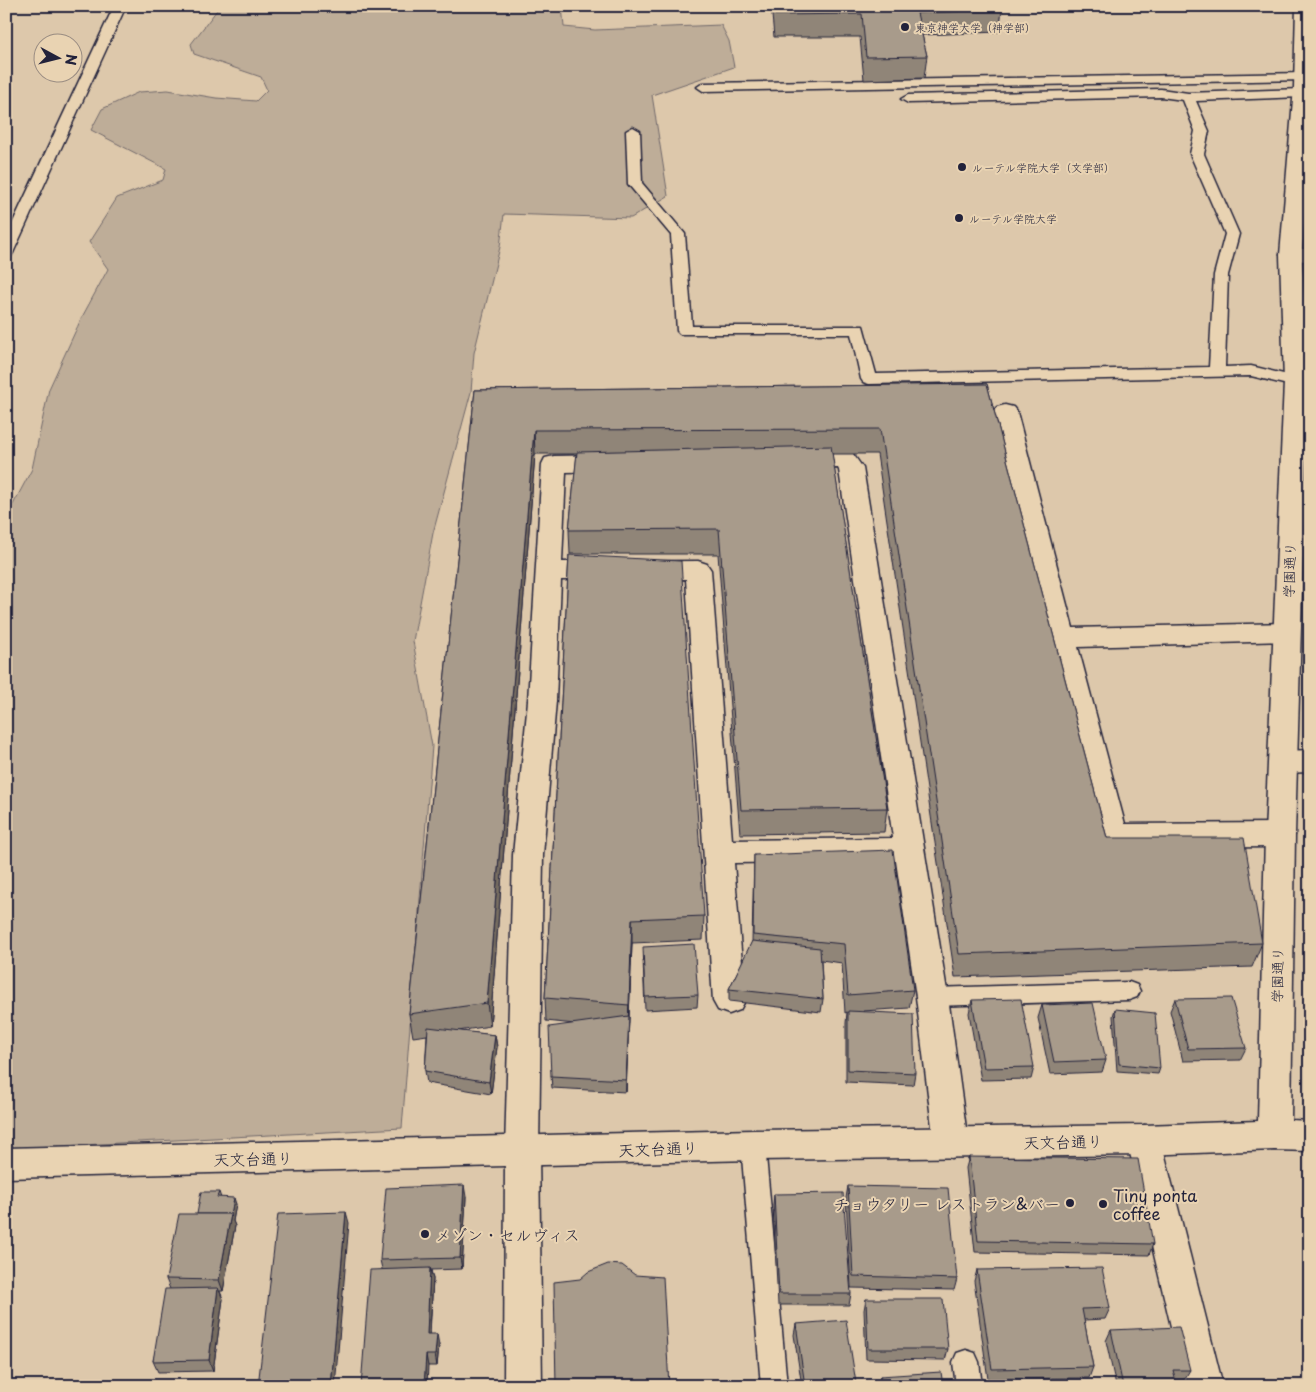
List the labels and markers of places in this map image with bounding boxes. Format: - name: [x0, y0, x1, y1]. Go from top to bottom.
- place label: 東京神学大学（神学部）: [915, 19, 1036, 36]
- marker: 東京神学大学（神学部）: [899, 21, 911, 33]
- place label: ルーテル学院大学（文学部）: [972, 159, 1115, 176]
- marker: ルーテル学院大学（文学部）: [956, 161, 968, 173]
- place label: ルーテル学院大学: [969, 210, 1057, 227]
- marker: ルーテル学院大学: [953, 212, 965, 224]
- place label: Tiny ponta coffee: [1113, 1183, 1197, 1225]
- place label: チョウタリー レストラン&バー: [833, 1191, 1060, 1215]
- marker: チョウタリー レストラン&バー: [1064, 1197, 1076, 1209]
- marker: Tiny ponta coffee: [1097, 1198, 1109, 1210]
- place label: メゾン・セルヴィス: [435, 1222, 580, 1246]
- marker: メゾン・セルヴィス: [419, 1228, 431, 1240]

